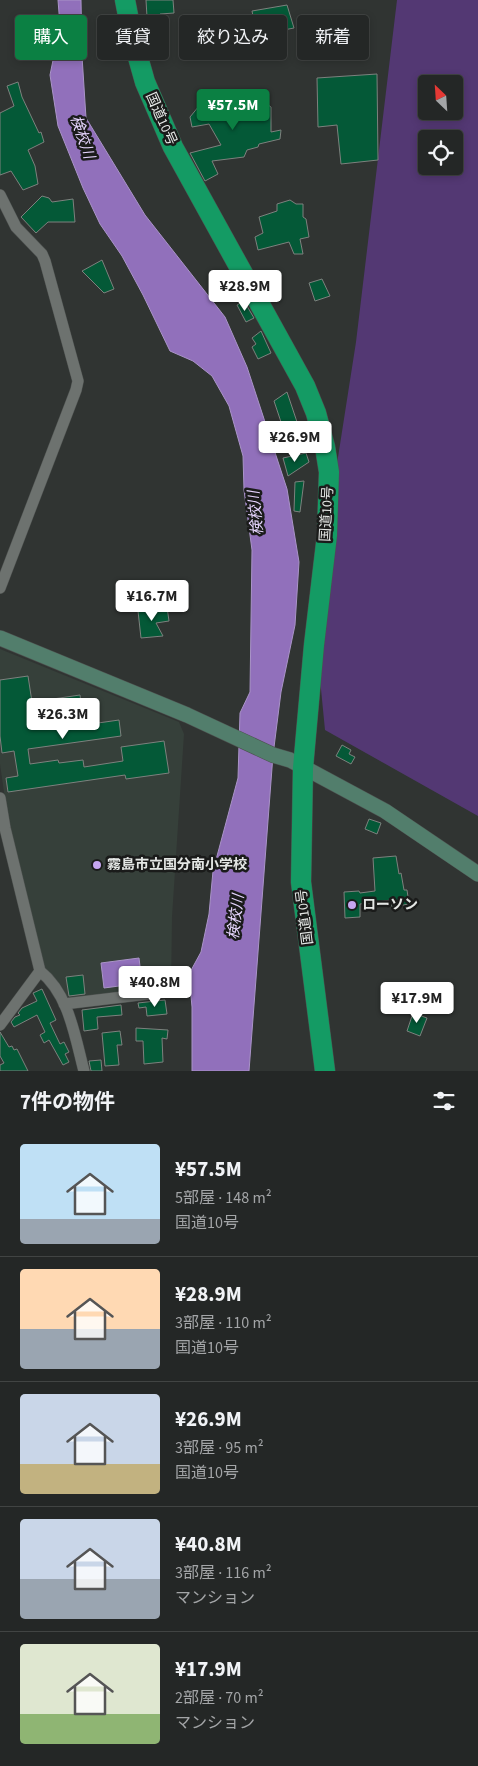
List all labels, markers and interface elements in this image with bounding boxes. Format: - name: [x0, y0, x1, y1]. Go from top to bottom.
- chip: 購入: [15, 15, 87, 60]
- chip: 賃貸: [97, 15, 169, 60]
- chip: 絞り込み: [179, 15, 287, 60]
- chip: 新着: [297, 15, 369, 60]
- north arrow: [418, 75, 462, 120]
- map controls: [418, 75, 463, 175]
- pin: ¥57.5M: [192, 88, 274, 131]
- street label: 国道10号: [140, 89, 182, 149]
- text: ¥57.5M: [208, 94, 258, 116]
- water label: 検校川: [65, 112, 100, 164]
- button: locate: [418, 130, 463, 175]
- pin: ¥28.9M: [204, 270, 286, 312]
- text: ¥28.9M: [220, 275, 270, 297]
- pin: ¥26.9M: [254, 420, 336, 463]
- text: ¥26.9M: [270, 426, 320, 448]
- street label: 国道10号: [316, 486, 338, 542]
- water label: 検校川: [243, 488, 268, 536]
- pin: ¥16.7M: [111, 580, 193, 622]
- text: ¥16.7M: [127, 585, 177, 607]
- pin: ¥26.3M: [22, 698, 104, 740]
- text: ¥26.3M: [38, 703, 88, 725]
- place label: 霧島市立国分南小学校: [107, 855, 247, 875]
- marker: 霧島市立国分南小学校: [91, 859, 103, 871]
- street label: 国道10号: [292, 888, 318, 946]
- water label: 検校川: [223, 891, 249, 941]
- place label: ローソン: [362, 895, 418, 915]
- marker: ローソン: [346, 899, 358, 911]
- pin: ¥40.8M: [114, 966, 196, 1008]
- text: ¥40.8M: [130, 971, 180, 993]
- pin: ¥17.9M: [376, 982, 458, 1024]
- text: ¥17.9M: [392, 987, 442, 1009]
- text: 7件の物件: [20, 1087, 115, 1117]
- icon: filters: [430, 1087, 458, 1115]
- text: ¥57.5M: [175, 1154, 242, 1184]
- icon: home: [60, 1164, 120, 1224]
- text: 5部屋 · 148 m²: [175, 1187, 272, 1209]
- text: 国道10号: [175, 1212, 239, 1234]
- text: ¥28.9M: [175, 1279, 242, 1309]
- icon: home: [60, 1289, 120, 1349]
- text: 3部屋 · 110 m²: [175, 1312, 272, 1334]
- text: 国道10号: [175, 1337, 239, 1359]
- text: ¥26.9M: [175, 1404, 242, 1434]
- icon: home: [60, 1414, 120, 1474]
- text: 3部屋 · 95 m²: [175, 1437, 264, 1459]
- text: 国道10号: [175, 1462, 239, 1484]
- text: ¥40.8M: [175, 1529, 242, 1559]
- icon: home: [60, 1539, 120, 1599]
- text: 3部屋 · 116 m²: [175, 1562, 272, 1584]
- text: マンション: [175, 1587, 255, 1609]
- text: ¥17.9M: [175, 1654, 242, 1684]
- icon: home: [60, 1664, 120, 1724]
- text: 2部屋 · 70 m²: [175, 1687, 264, 1709]
- text: マンション: [175, 1712, 255, 1734]

